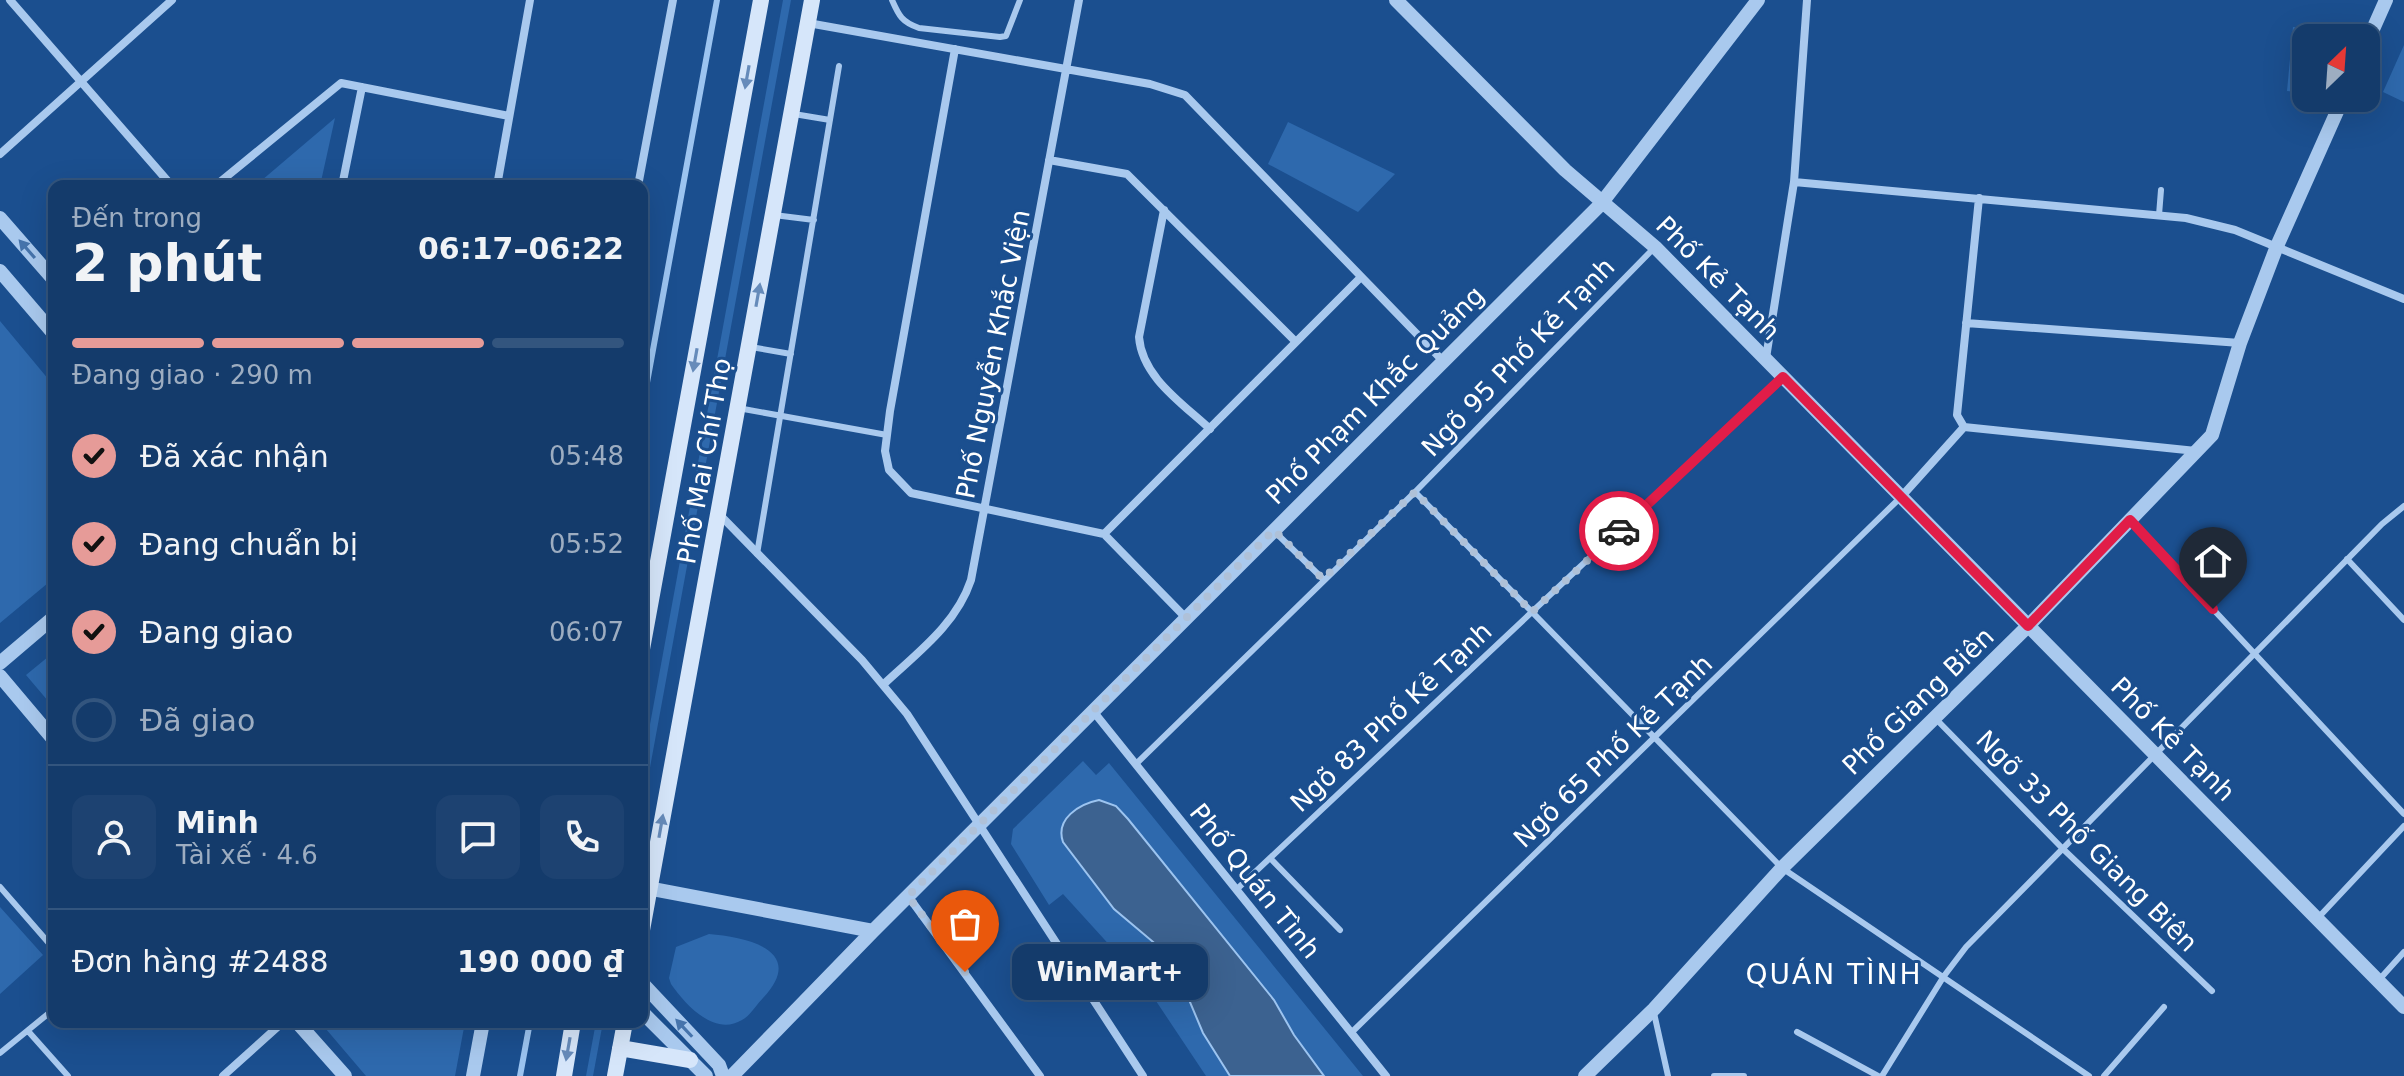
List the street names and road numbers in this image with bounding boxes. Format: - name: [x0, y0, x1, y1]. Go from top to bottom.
- street label: Phố Nguyễn Khắc Viện: [950, 207, 1036, 501]
- street label: Phố Kẻ Tạnh: [1650, 210, 1786, 346]
- street label: Ngõ 95 Phố Kẻ Tạnh: [1416, 252, 1620, 462]
- street label: Phố Phạm Khắc Quảng: [1260, 280, 1490, 510]
- street label: Phố Mai Chí Thọ: [671, 356, 737, 566]
- street label: Ngõ 83 Phố Kẻ Tạnh: [1284, 616, 1498, 818]
- street label: Phố Giang Biên: [1836, 621, 2000, 781]
- street label: Ngõ 65 Phố Kẻ Tạnh: [1508, 649, 1718, 853]
- street label: Phố Kẻ Tạnh: [2105, 671, 2241, 807]
- street label: Ngõ 33 Phố Giang Biên: [1970, 724, 2204, 958]
- street label: Phố Quán Tình: [1184, 798, 1326, 964]

